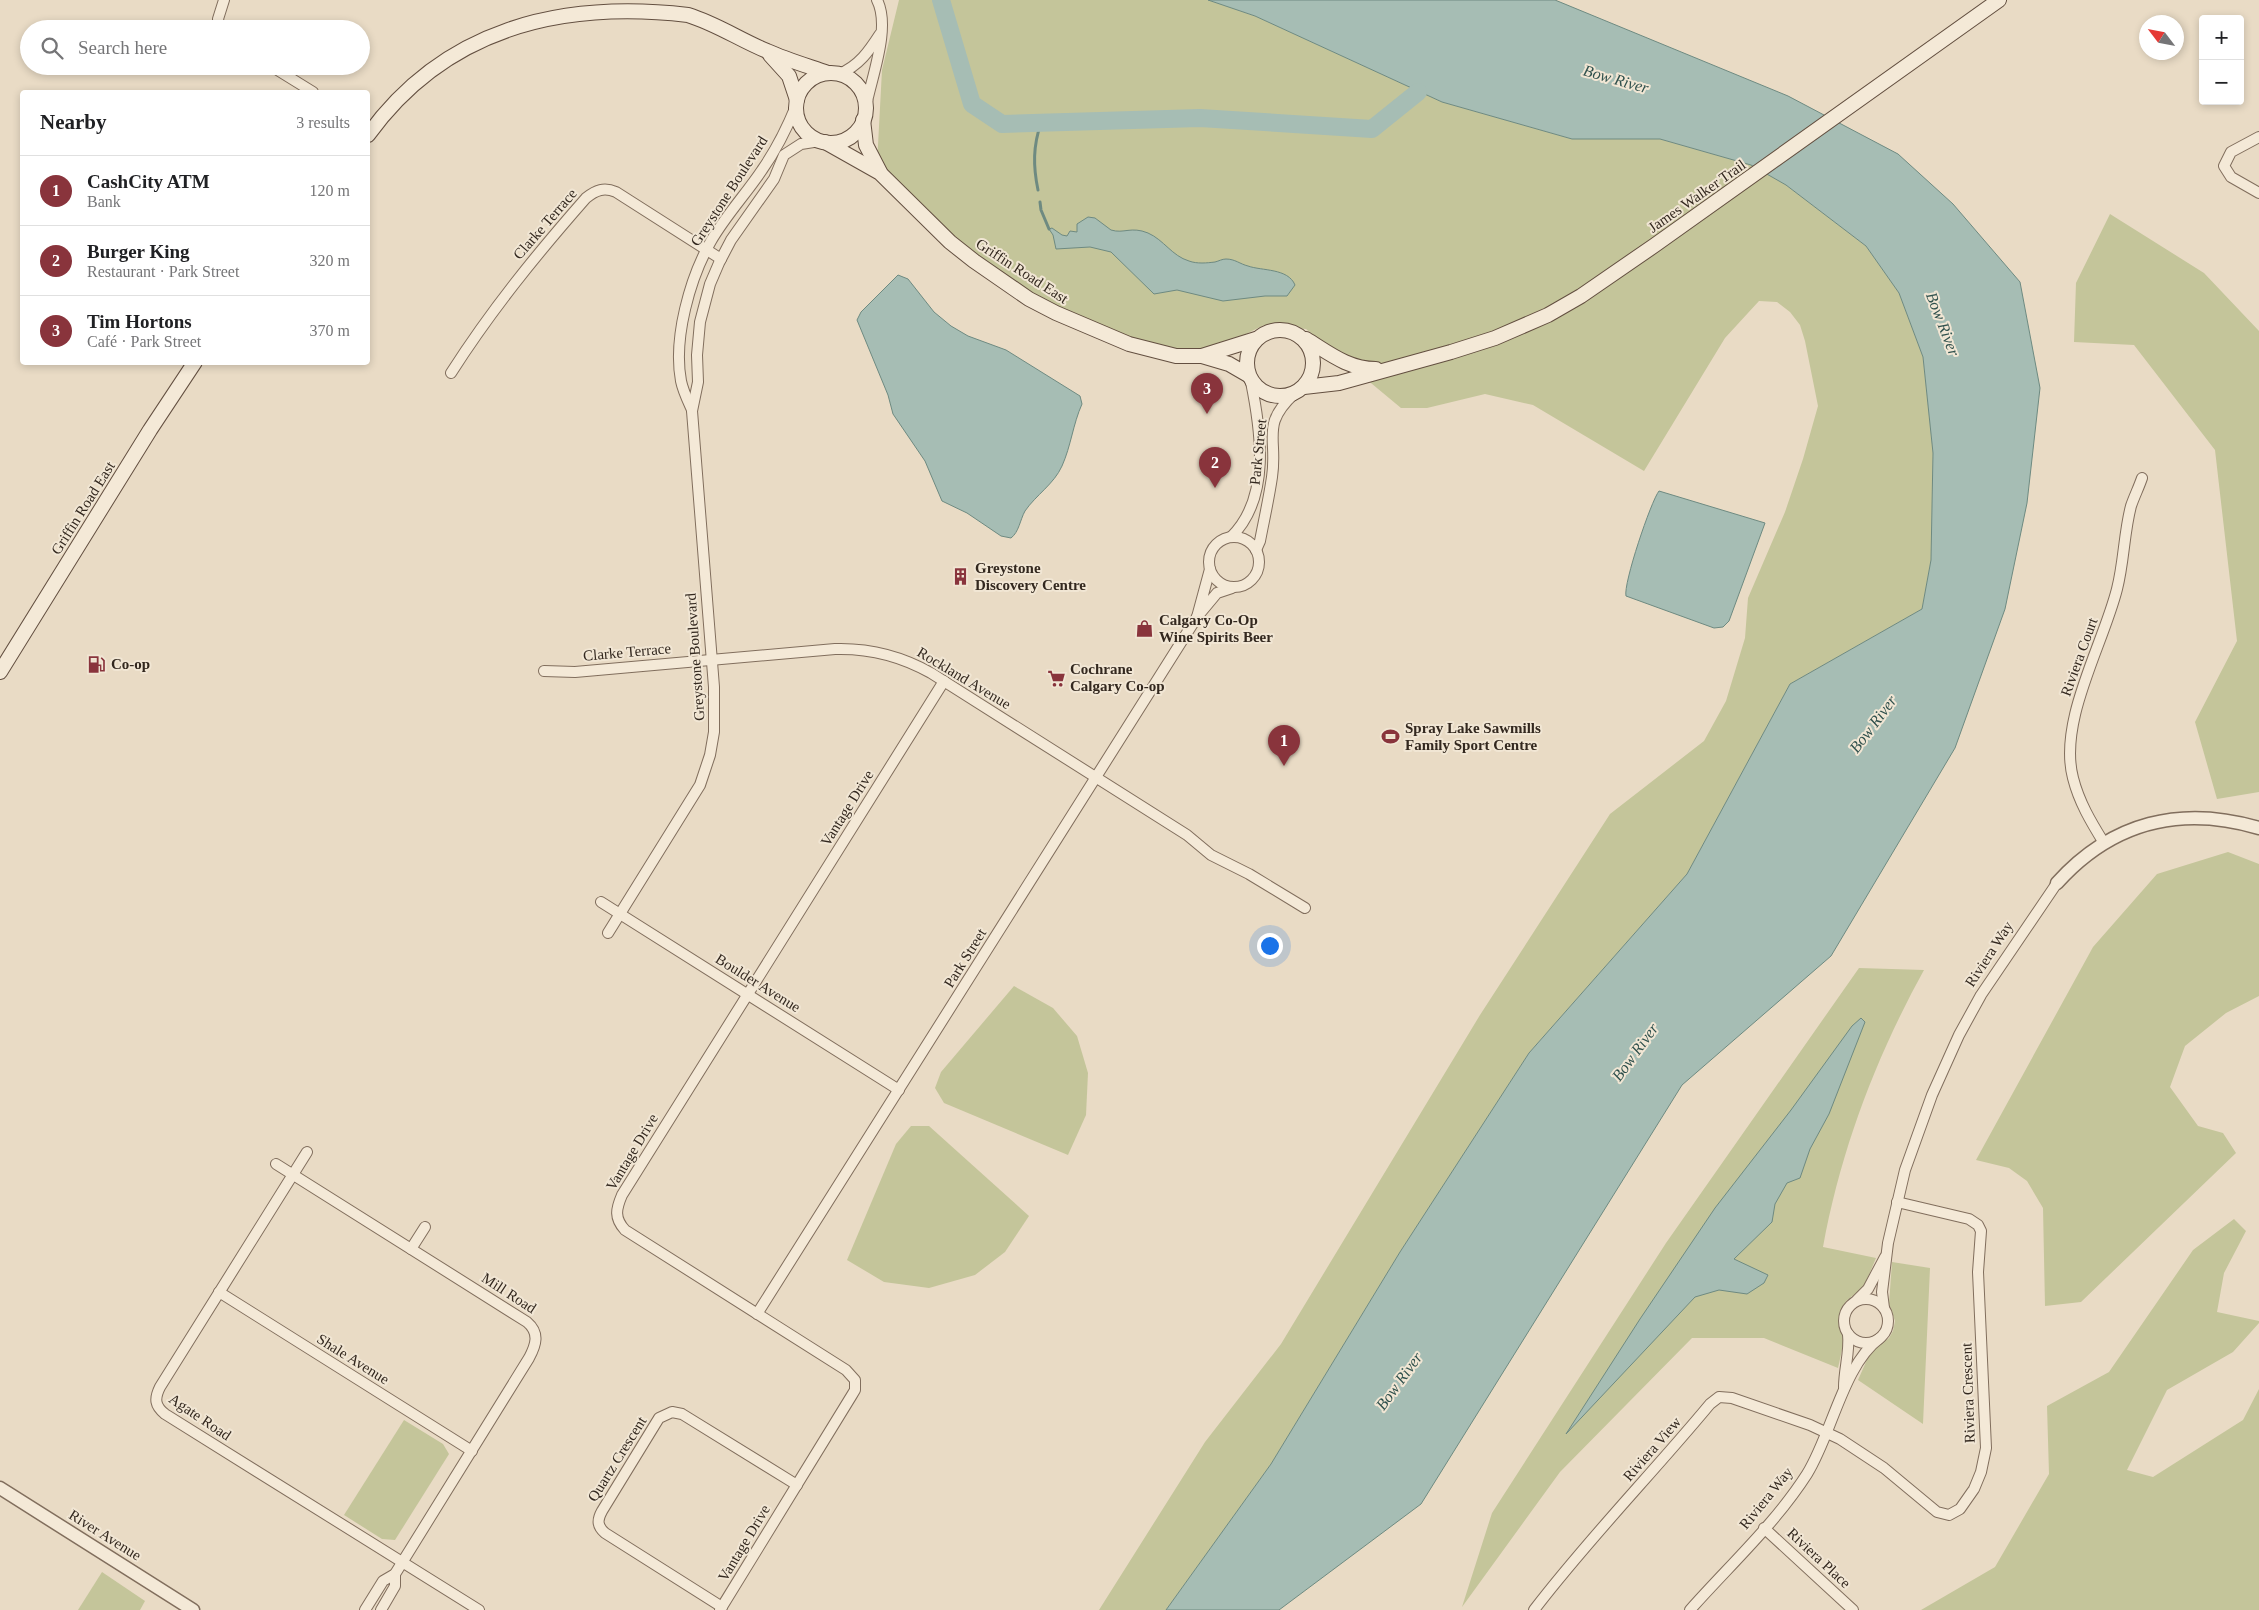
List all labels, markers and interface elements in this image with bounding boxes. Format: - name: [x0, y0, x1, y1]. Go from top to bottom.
- north arrow: [2139, 15, 2184, 60]
- map controls: [2199, 15, 2244, 105]
- button: +: [2199, 15, 2244, 60]
- search box: [20, 20, 370, 75]
- icon: search: [38, 34, 66, 62]
- text: Search here: [78, 37, 167, 58]
- button: −: [2199, 60, 2244, 105]
- water label: Bow River: [1581, 62, 1651, 97]
- text: Nearby: [40, 110, 107, 134]
- text: 3 results: [296, 114, 350, 131]
- street label: Greystone Boulevard: [687, 133, 771, 249]
- street label: James Walker Trail: [1645, 156, 1749, 236]
- text: CashCity ATM: [87, 171, 210, 192]
- text: 1: [52, 182, 60, 199]
- text: 120 m: [310, 182, 350, 199]
- street label: Clarke Terrace: [510, 185, 580, 263]
- text: Bank: [87, 193, 121, 210]
- street label: Griffin Road East: [973, 235, 1072, 307]
- text: Burger King: [87, 241, 190, 262]
- text: 2: [52, 252, 60, 269]
- text: 320 m: [310, 252, 350, 269]
- text: Restaurant · Park Street: [87, 263, 239, 280]
- water label: Bow River: [1923, 290, 1963, 359]
- text: Tim Hortons: [87, 311, 192, 332]
- text: 3: [52, 322, 60, 339]
- text: 370 m: [310, 322, 350, 339]
- text: Café · Park Street: [87, 333, 201, 350]
- pin: 3: [1191, 373, 1223, 414]
- street label: Park Street: [1247, 417, 1270, 486]
- pin: 2: [1199, 447, 1231, 488]
- street label: Griffin Road East: [48, 458, 118, 557]
- place label: Greystone Discovery Centre: [975, 560, 1086, 593]
- building icon: Greystone Discovery Centre: [951, 567, 971, 587]
- street label: Greystone Boulevard: [683, 592, 707, 721]
- place label: Calgary Co-Op Wine Spirits Beer: [1159, 612, 1273, 645]
- street label: Riviera Court: [2057, 615, 2101, 698]
- shop icon: Calgary Co-Op Wine Spirits Beer: [1135, 619, 1155, 639]
- street label: Clarke Terrace: [582, 640, 672, 664]
- street label: Rockland Avenue: [914, 644, 1014, 712]
- fuel station icon: Co-op: [87, 654, 107, 674]
- place label: Co-op: [111, 656, 150, 672]
- place label: Cochrane Calgary Co-op: [1070, 661, 1165, 694]
- supermarket icon: Cochrane Calgary Co-op: [1046, 668, 1066, 688]
- water label: Bow River: [1846, 691, 1900, 756]
- place label: Spray Lake Sawmills Family Sport Centre: [1405, 720, 1541, 753]
- pin: 1: [1268, 725, 1300, 766]
- sports icon: Spray Lake Sawmills Family Sport Centre: [1381, 727, 1401, 747]
- street label: Vantage Drive: [817, 767, 877, 849]
- street label: Riviera Way: [1962, 918, 2016, 990]
- street label: Park Street: [941, 925, 990, 990]
- your location: [1257, 933, 1283, 959]
- street label: Boulder Avenue: [713, 951, 804, 1016]
- water label: Bow River: [1608, 1019, 1662, 1084]
- street label: Vantage Drive: [603, 1111, 661, 1193]
- street label: Mill Road: [479, 1270, 539, 1317]
- street label: Shale Avenue: [314, 1331, 392, 1388]
- street label: Riviera Crescent: [1958, 1342, 1978, 1443]
- water label: Bow River: [1372, 1348, 1426, 1413]
- street label: Agate Road: [166, 1390, 234, 1444]
- street label: Quartz Crescent: [585, 1413, 650, 1504]
- street label: Riviera View: [1620, 1414, 1684, 1484]
- street label: Riviera Way: [1736, 1464, 1796, 1532]
- street label: Vantage Drive: [715, 1502, 773, 1584]
- street label: River Avenue: [66, 1507, 144, 1564]
- street label: Riviera Place: [1784, 1525, 1854, 1591]

